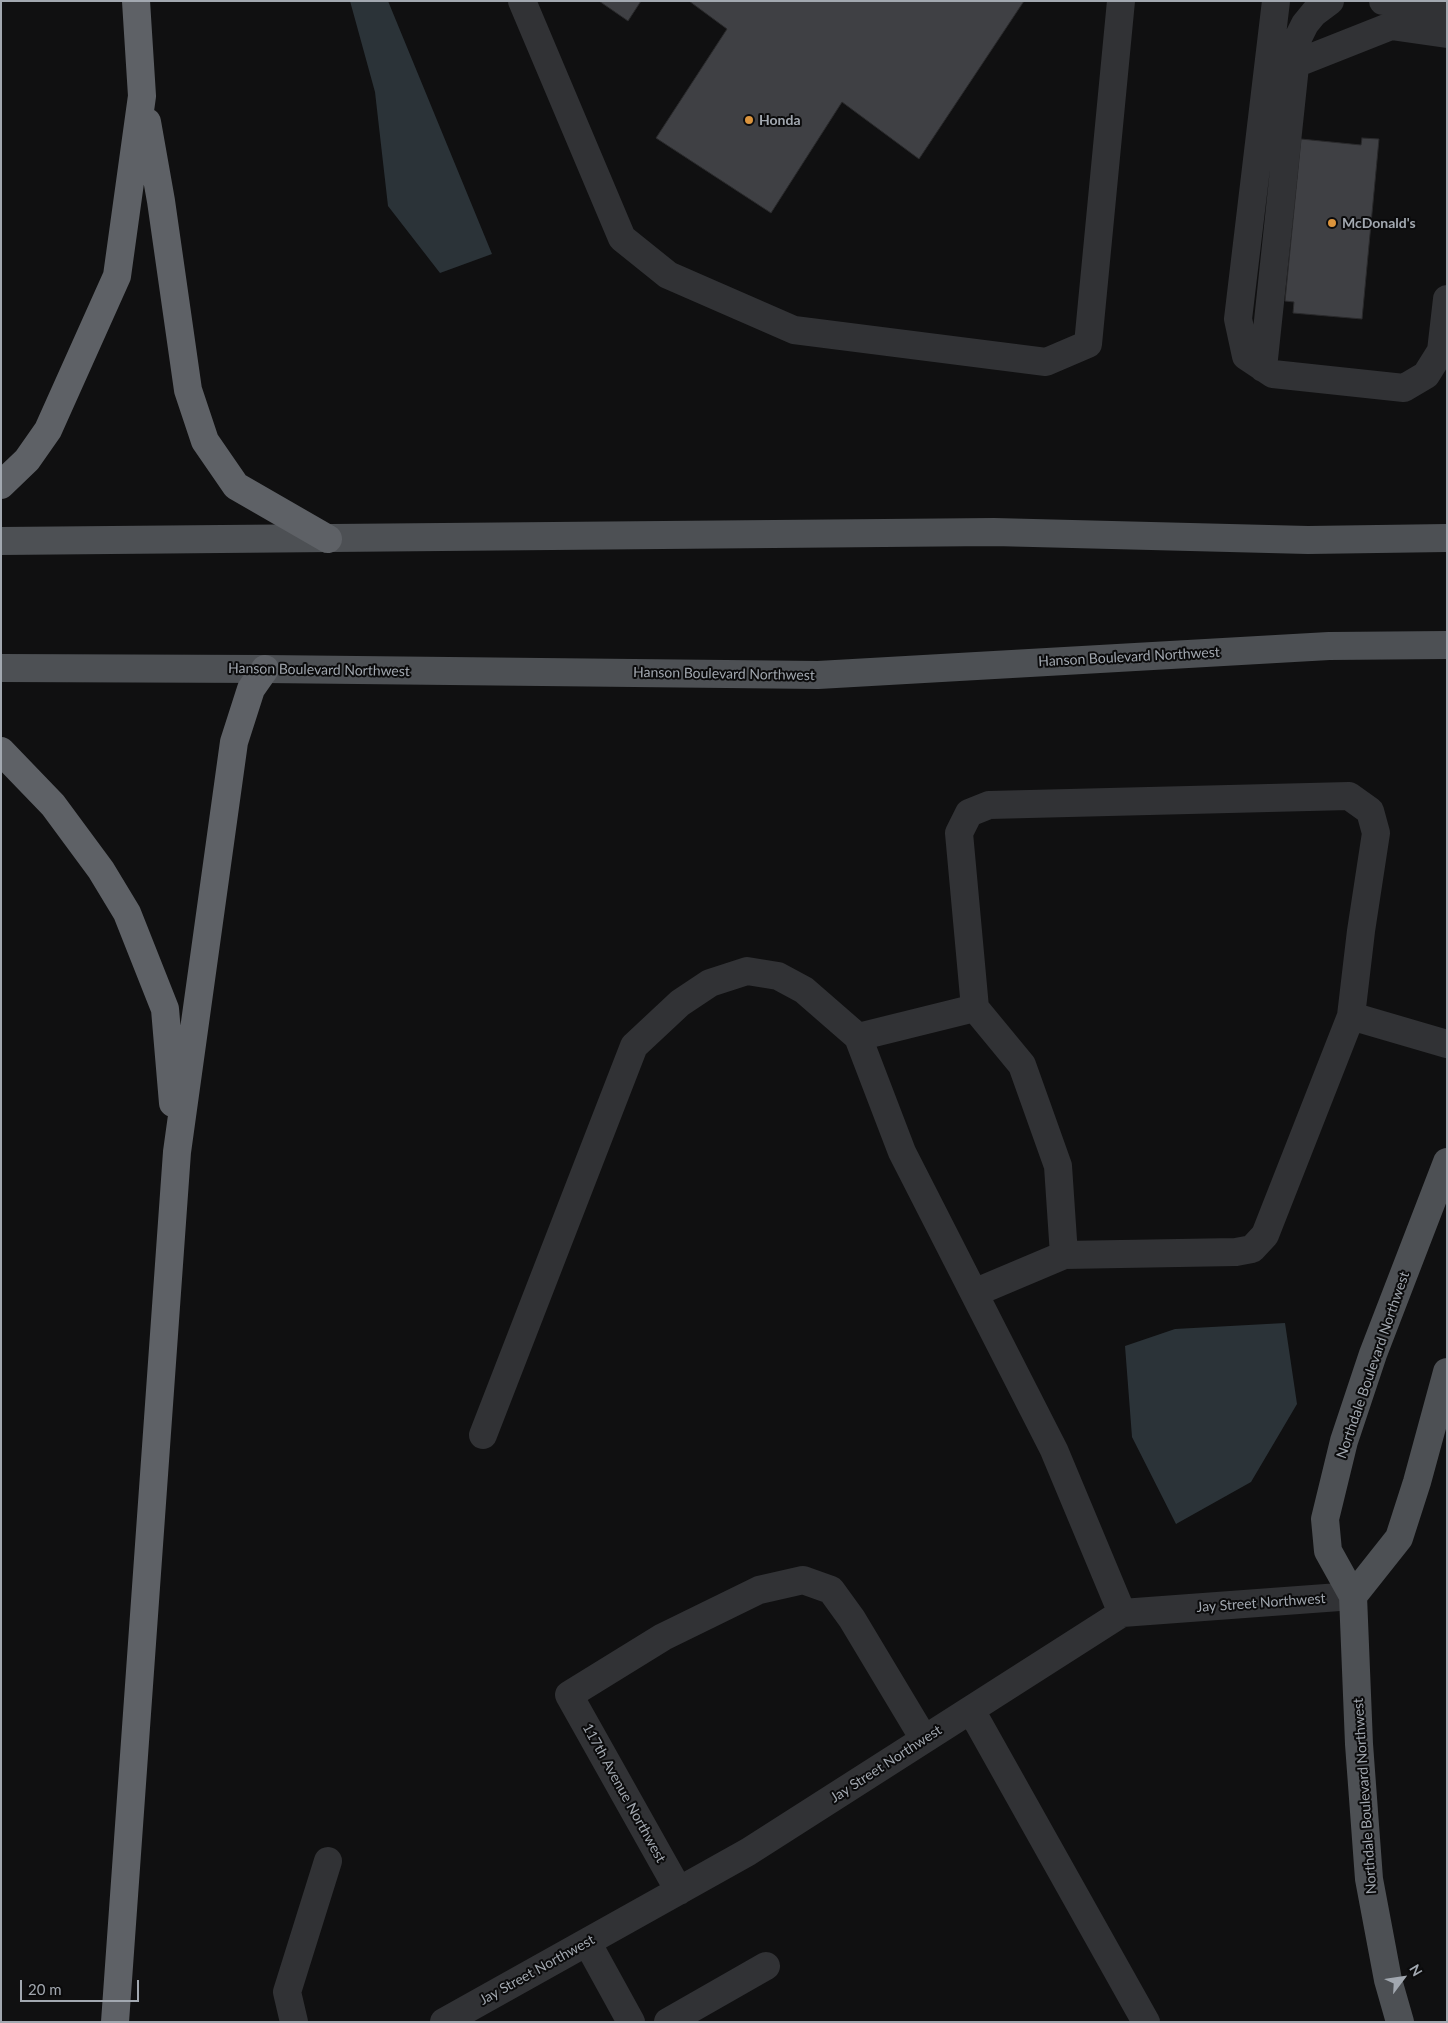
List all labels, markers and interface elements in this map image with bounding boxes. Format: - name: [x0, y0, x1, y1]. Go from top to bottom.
- place label: Honda: [759, 112, 801, 128]
- marker: Honda: [743, 114, 755, 126]
- place label: McDonald's: [1342, 215, 1416, 231]
- marker: McDonald's: [1326, 217, 1338, 229]
- street label: Hanson Boulevard Northwest: [1038, 644, 1220, 670]
- street label: Hanson Boulevard Northwest: [228, 660, 410, 680]
- street label: Hanson Boulevard Northwest: [633, 664, 815, 684]
- street label: Northdale Boulevard Northwest: [1333, 1269, 1413, 1461]
- street label: Jay Street Northwest: [1196, 1590, 1326, 1616]
- street label: Northdale Boulevard Northwest: [1350, 1697, 1380, 1895]
- street label: 117th Avenue Northwest: [579, 1721, 669, 1865]
- street label: Jay Street Northwest: [827, 1722, 945, 1806]
- street label: Jay Street Northwest: [476, 1931, 598, 2009]
- north arrow: [1378, 1953, 1428, 2003]
- text: N: [1406, 1961, 1426, 1979]
- scale bar: [22, 1970, 141, 2002]
- text: 20 m: [28, 1980, 62, 1998]

